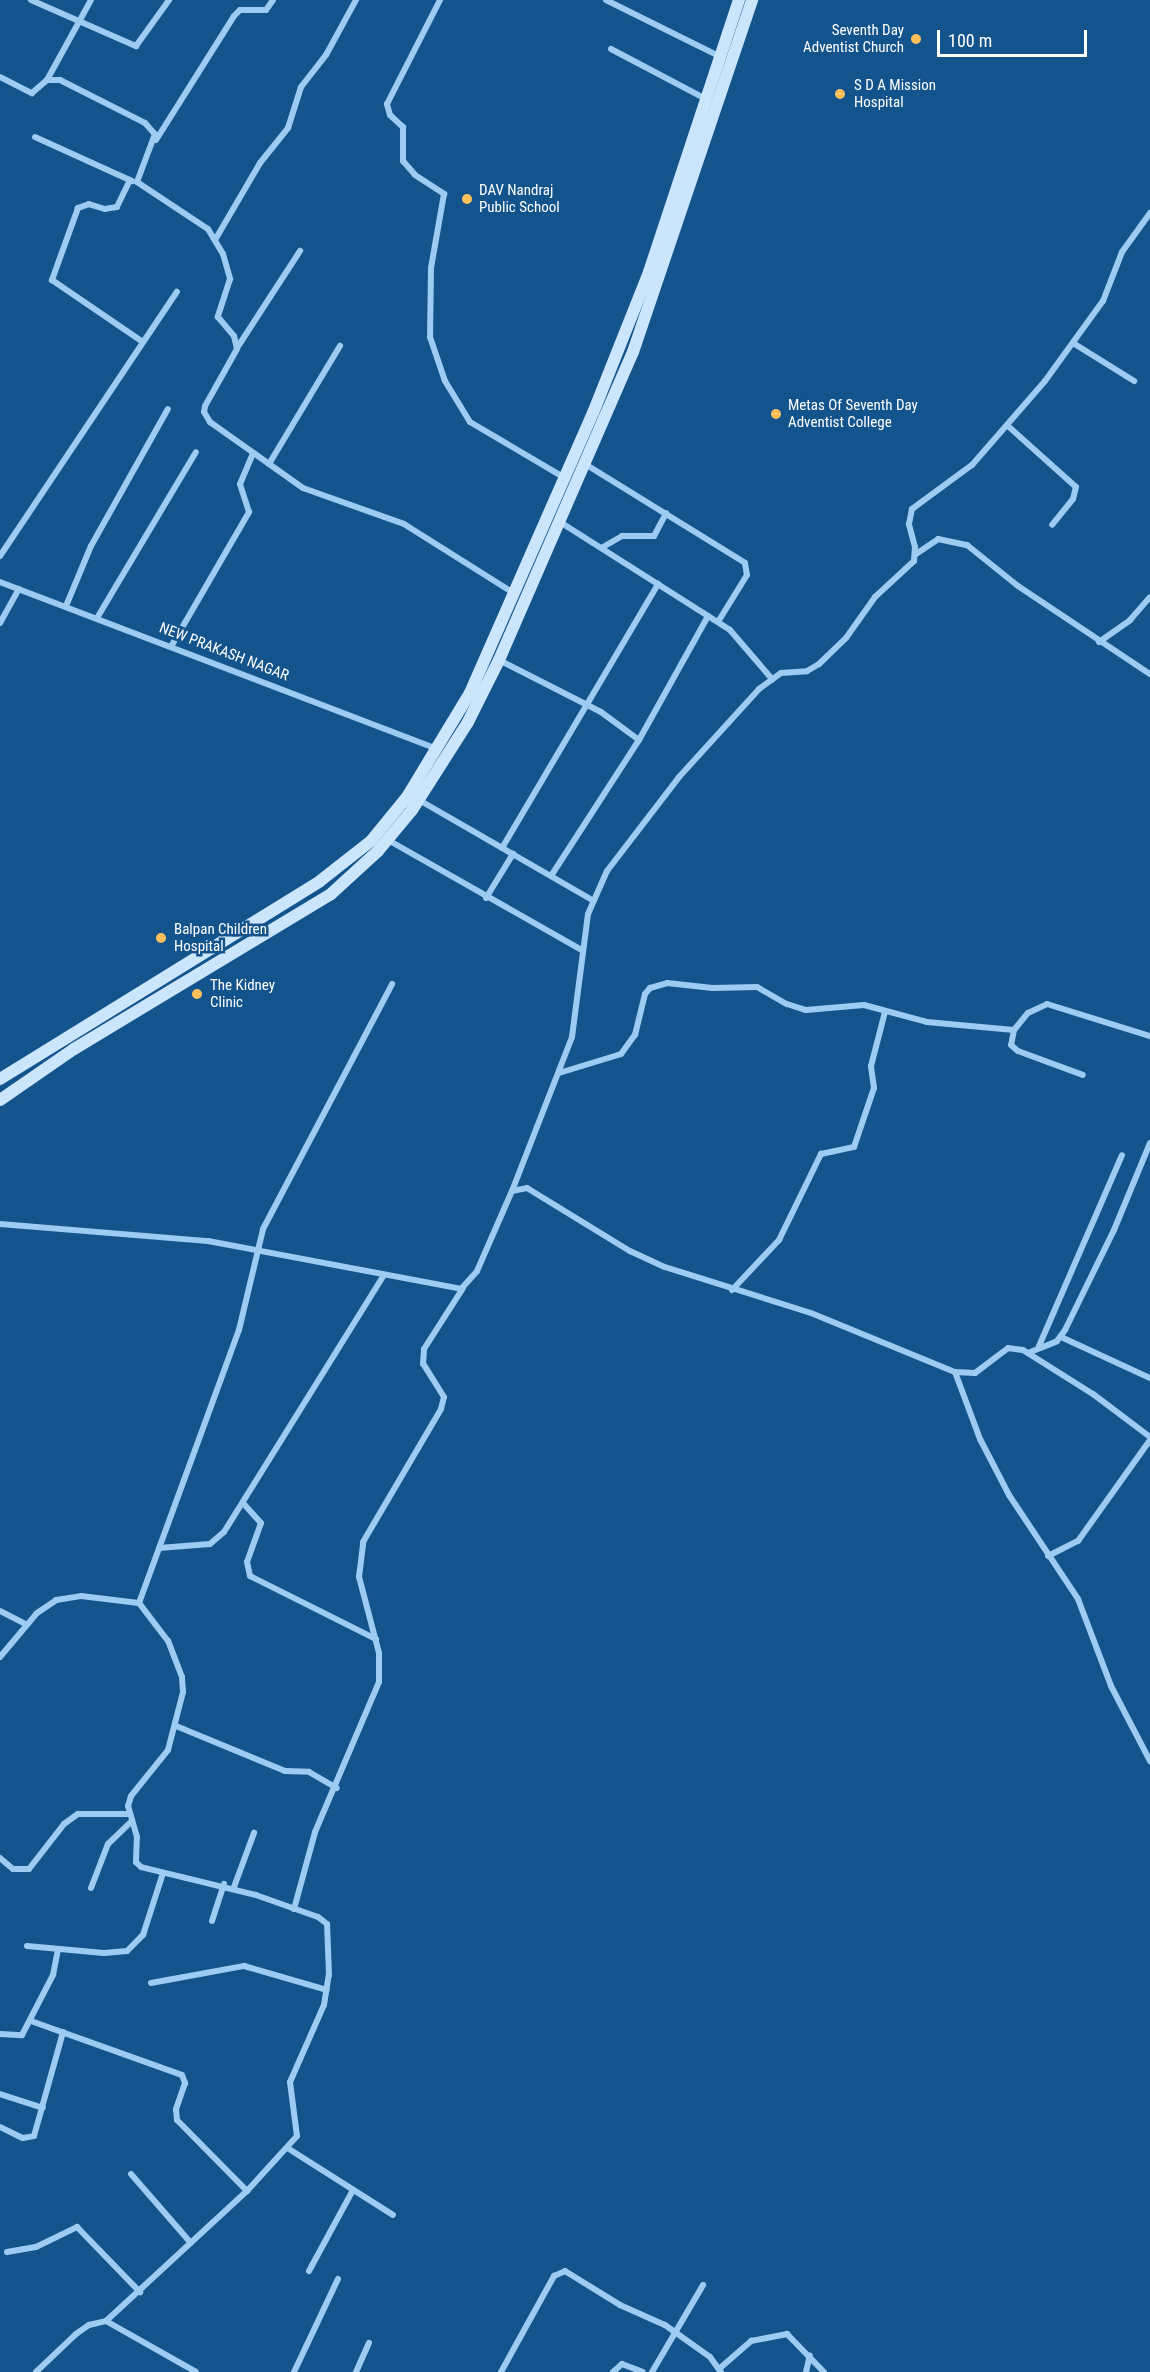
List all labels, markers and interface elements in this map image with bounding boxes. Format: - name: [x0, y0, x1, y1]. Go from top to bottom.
- scale bar: [940, 18, 1090, 56]
- place label: Seventh Day Adventist Church: [803, 21, 904, 56]
- text: 100 m: [948, 30, 992, 51]
- marker: Seventh Day Adventist Church: [909, 32, 923, 46]
- place label: S D A Mission Hospital: [854, 76, 936, 111]
- marker: S D A Mission Hospital: [831, 85, 849, 103]
- place label: DAV Nandraj Public School: [479, 181, 560, 216]
- marker: DAV Nandraj Public School: [460, 192, 474, 206]
- place label: Metas Of Seventh Day Adventist College: [788, 396, 918, 431]
- marker: Metas Of Seventh Day Adventist College: [769, 407, 783, 421]
- street label: NEW PRAKASH NAGAR: [157, 619, 291, 685]
- place label: Balpan Children Hospital: [174, 920, 267, 955]
- marker: Balpan Children Hospital: [152, 929, 170, 947]
- place label: The Kidney Clinic: [210, 976, 275, 1011]
- marker: The Kidney Clinic: [188, 985, 206, 1003]

